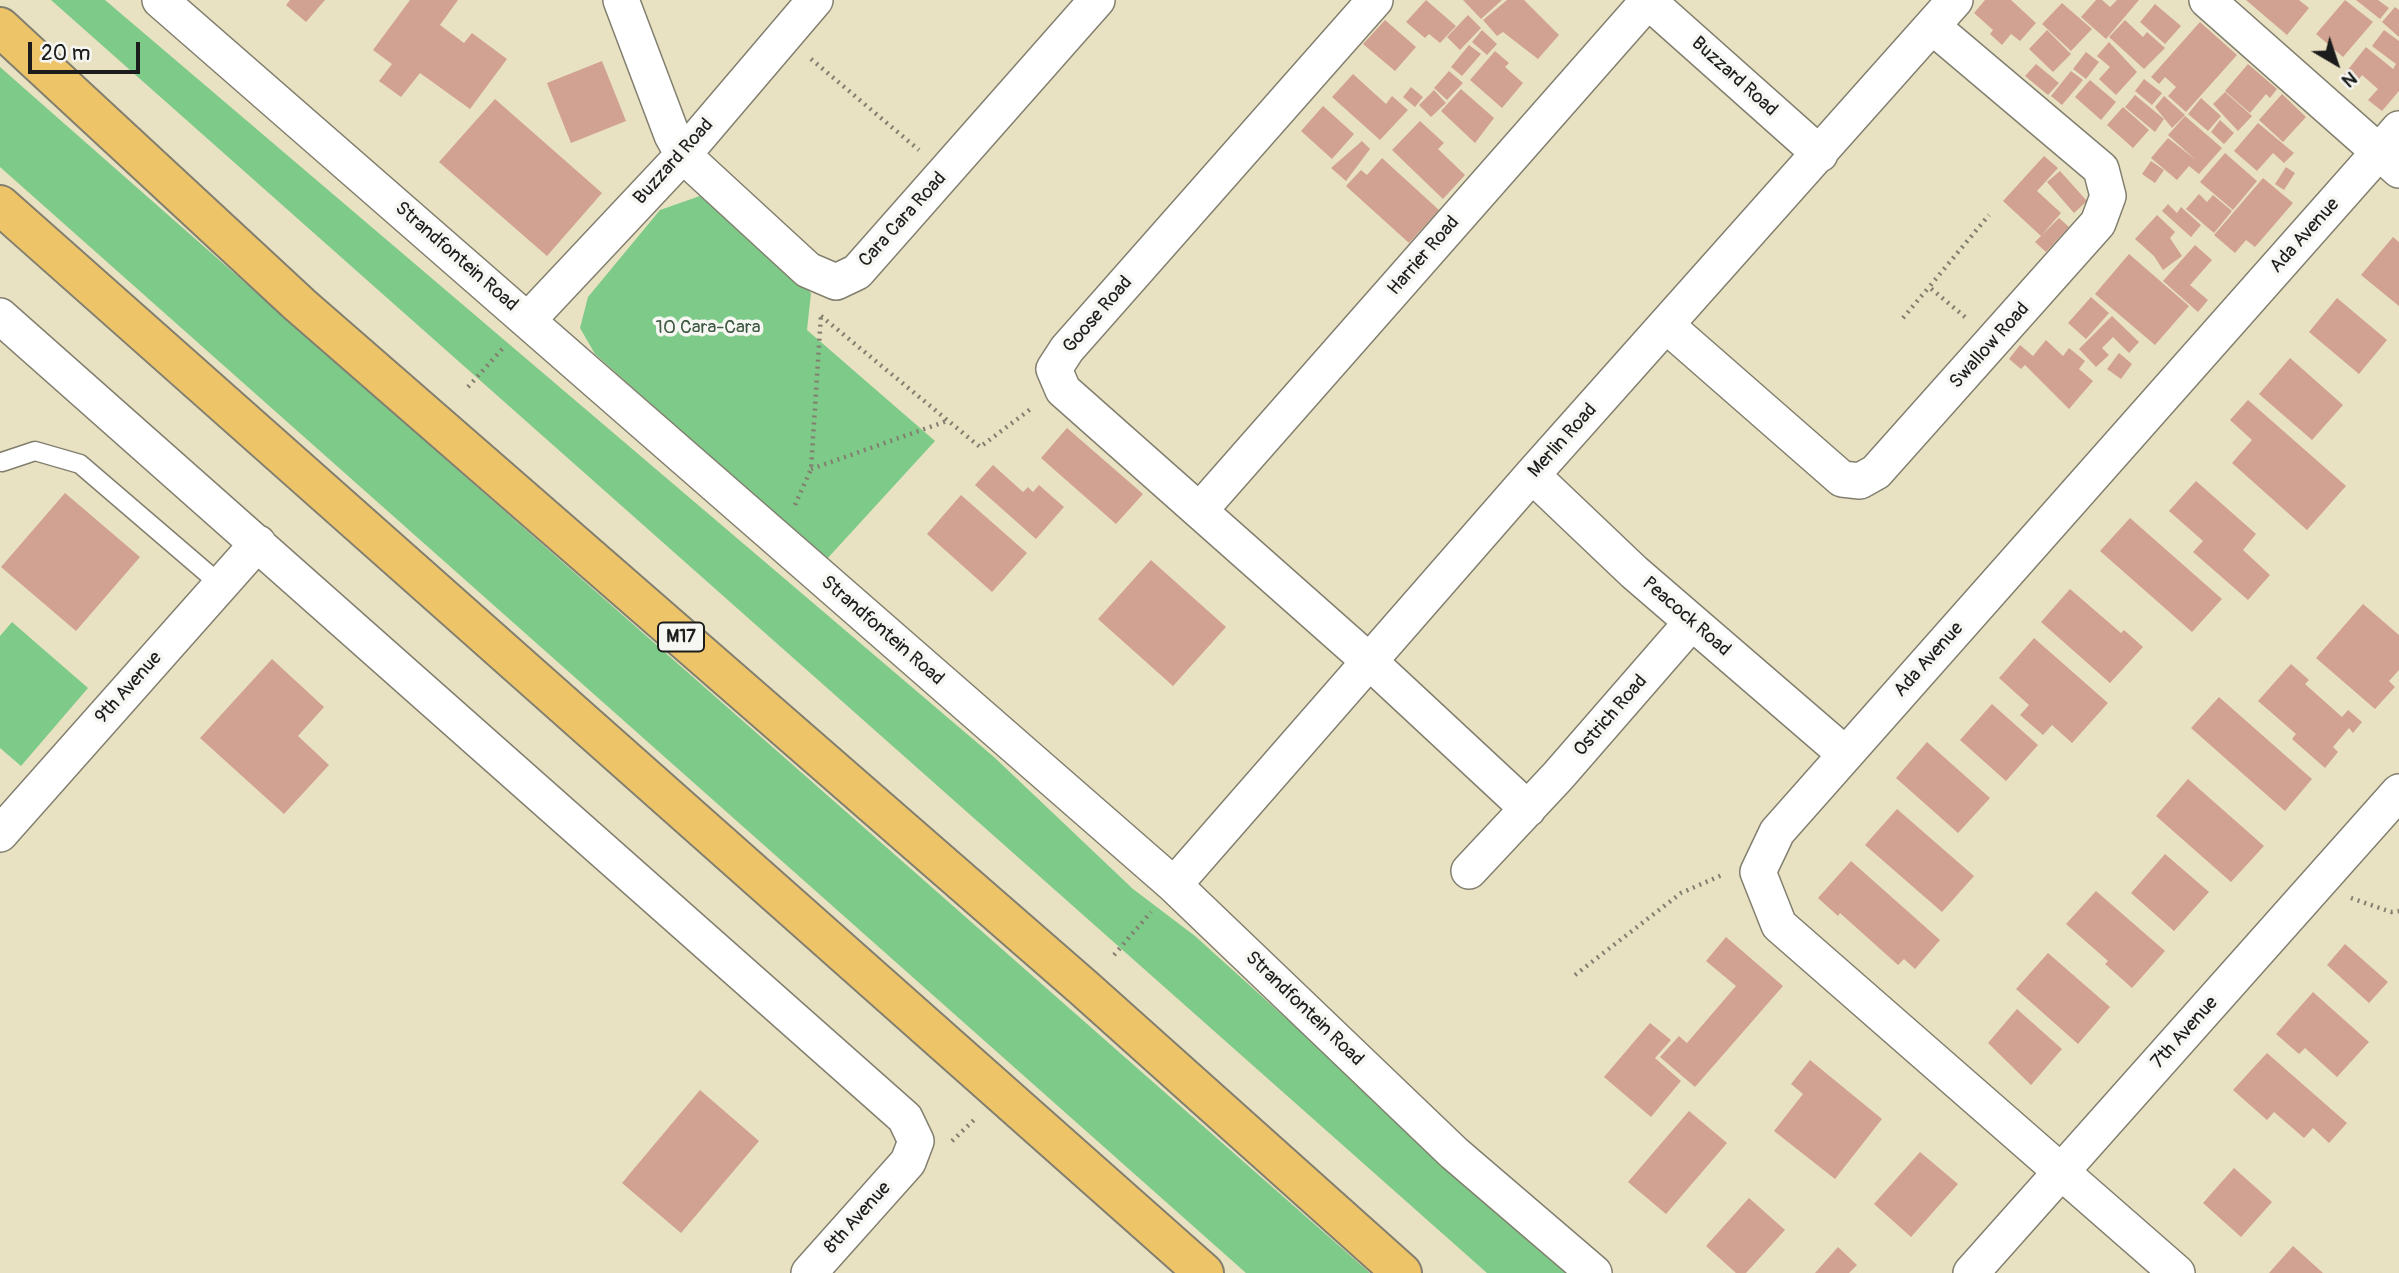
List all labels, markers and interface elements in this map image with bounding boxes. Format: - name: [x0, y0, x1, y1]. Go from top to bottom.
- scale bar: [32, 28, 144, 72]
- north arrow: [2301, 28, 2371, 98]
- street label: Buzzard Road: [1686, 32, 1782, 122]
- text: 20 m: [41, 40, 90, 67]
- text: N: [2337, 66, 2362, 93]
- street label: Buzzard Road: [629, 114, 719, 210]
- street label: Cara Cara Road: [854, 168, 952, 272]
- street label: Ada Avenue: [2265, 194, 2345, 278]
- street label: Strandfontein Road: [390, 197, 522, 317]
- street label: Harrier Road: [1383, 212, 1465, 300]
- street label: Goose Road: [1058, 272, 1138, 358]
- street label: Swallow Road: [1945, 298, 2035, 394]
- park label: 10 Cara-Cara: [656, 317, 760, 339]
- street label: Merlin Road: [1524, 399, 1602, 483]
- street label: Strandfontein Road: [816, 571, 948, 691]
- street label: Peacock Road: [1637, 572, 1735, 662]
- street label: Ada Avenue: [1889, 618, 1969, 702]
- road number: M17: [658, 622, 704, 652]
- street label: 9th Avenue: [91, 647, 167, 729]
- street label: Ostrich Road: [1569, 671, 1653, 761]
- street label: Strandfontein Road: [1240, 947, 1368, 1071]
- street label: 7th Avenue: [2147, 992, 2223, 1074]
- street label: 8th Avenue: [820, 1177, 896, 1259]

